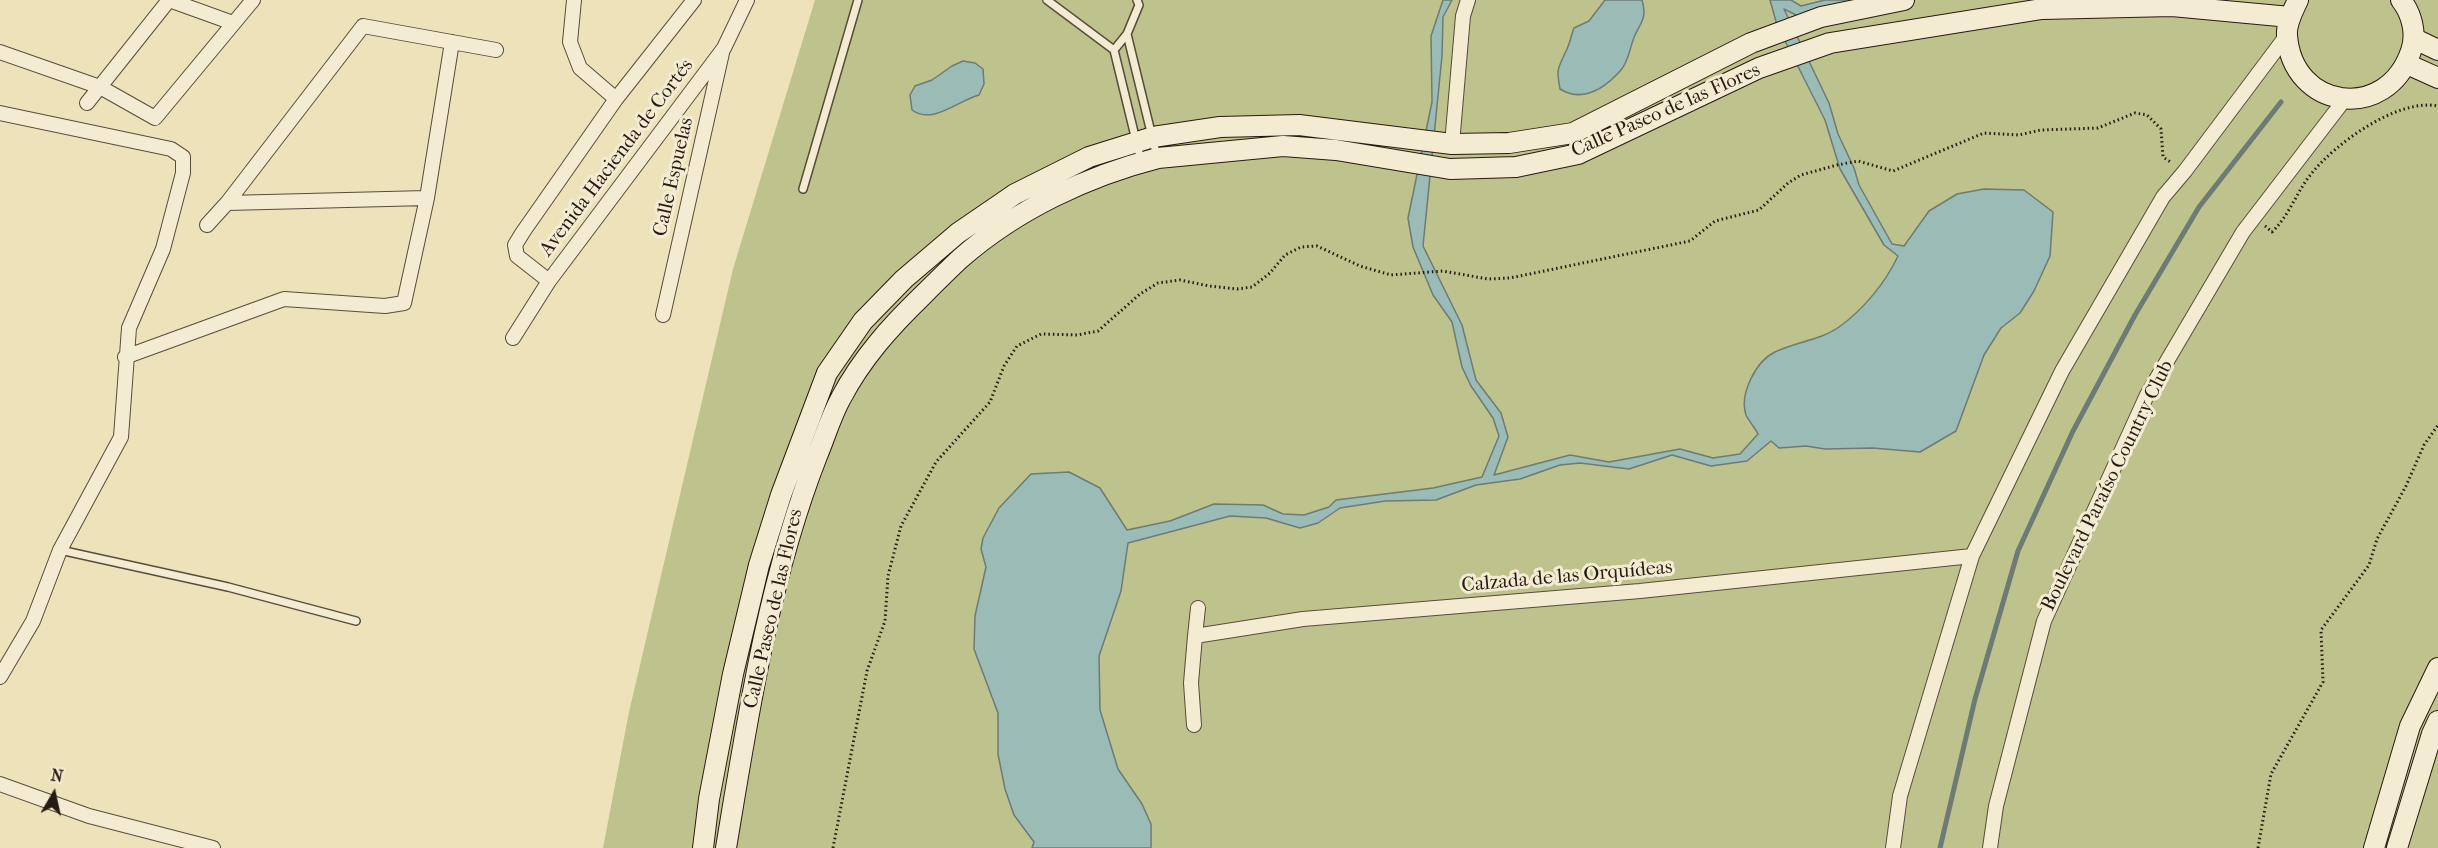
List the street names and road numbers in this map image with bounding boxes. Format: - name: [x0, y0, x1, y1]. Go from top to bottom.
- street label: Avenida Hacienda de Cortés: [535, 55, 699, 261]
- street label: Calle Paseo de las Flores: [1568, 59, 1764, 163]
- street label: Calle Espuelas: [649, 115, 699, 239]
- street label: Boulevard Paraíso Country Club: [2037, 357, 2179, 615]
- street label: Calle Paseo de las Flores: [739, 507, 809, 711]
- street label: Calzada de las Orquídeas: [1461, 556, 1673, 598]

